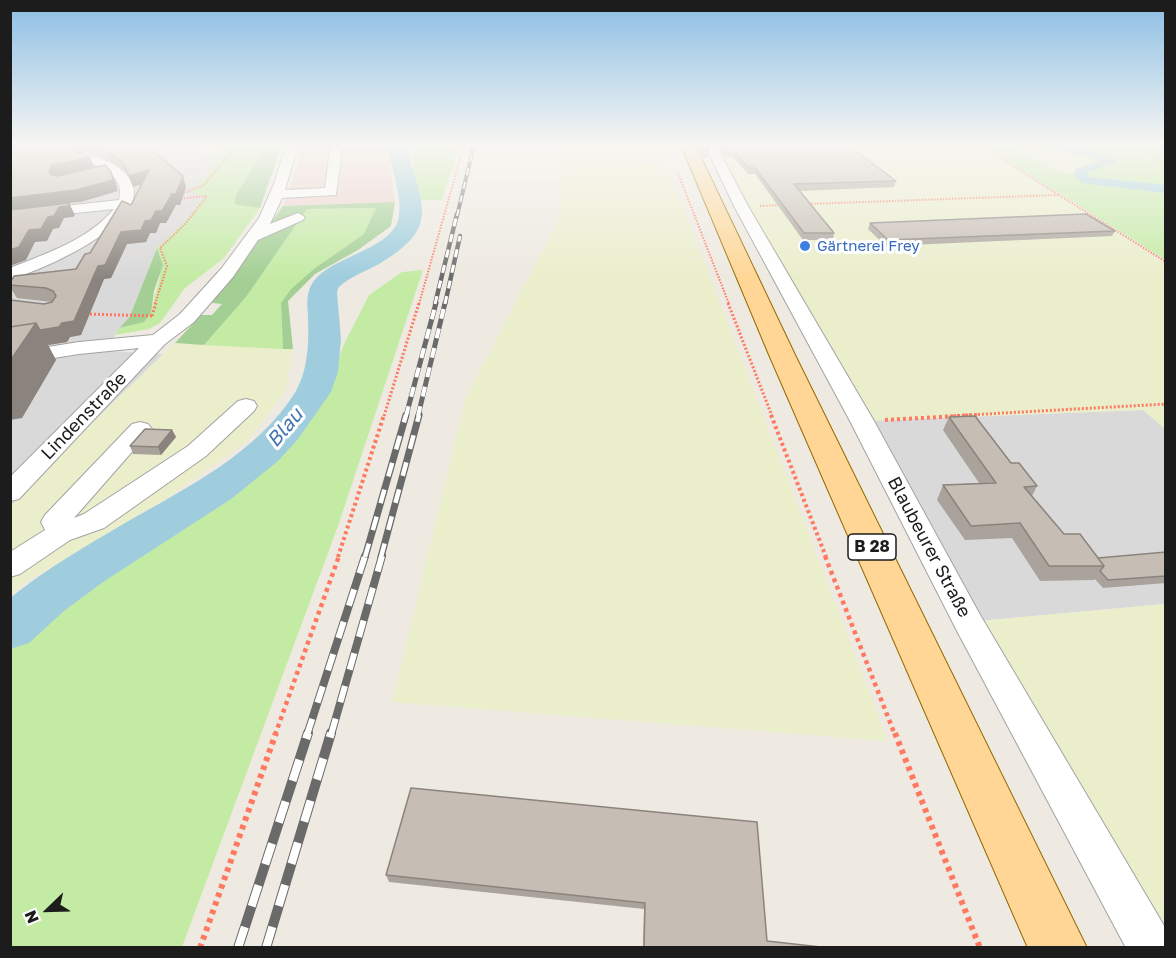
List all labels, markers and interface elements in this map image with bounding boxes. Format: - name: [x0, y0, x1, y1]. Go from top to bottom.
- place label: Gärtnerei Frey: [817, 237, 920, 255]
- marker: Gärtnerei Frey: [798, 239, 812, 253]
- street label: Lindenstraße: [37, 368, 131, 464]
- water label: Blau: [262, 404, 308, 452]
- street label: Blaubeurer Straße: [883, 473, 975, 621]
- road number: B 28: [848, 534, 896, 560]
- north arrow: [18, 880, 78, 940]
- text: N: [20, 908, 43, 927]

